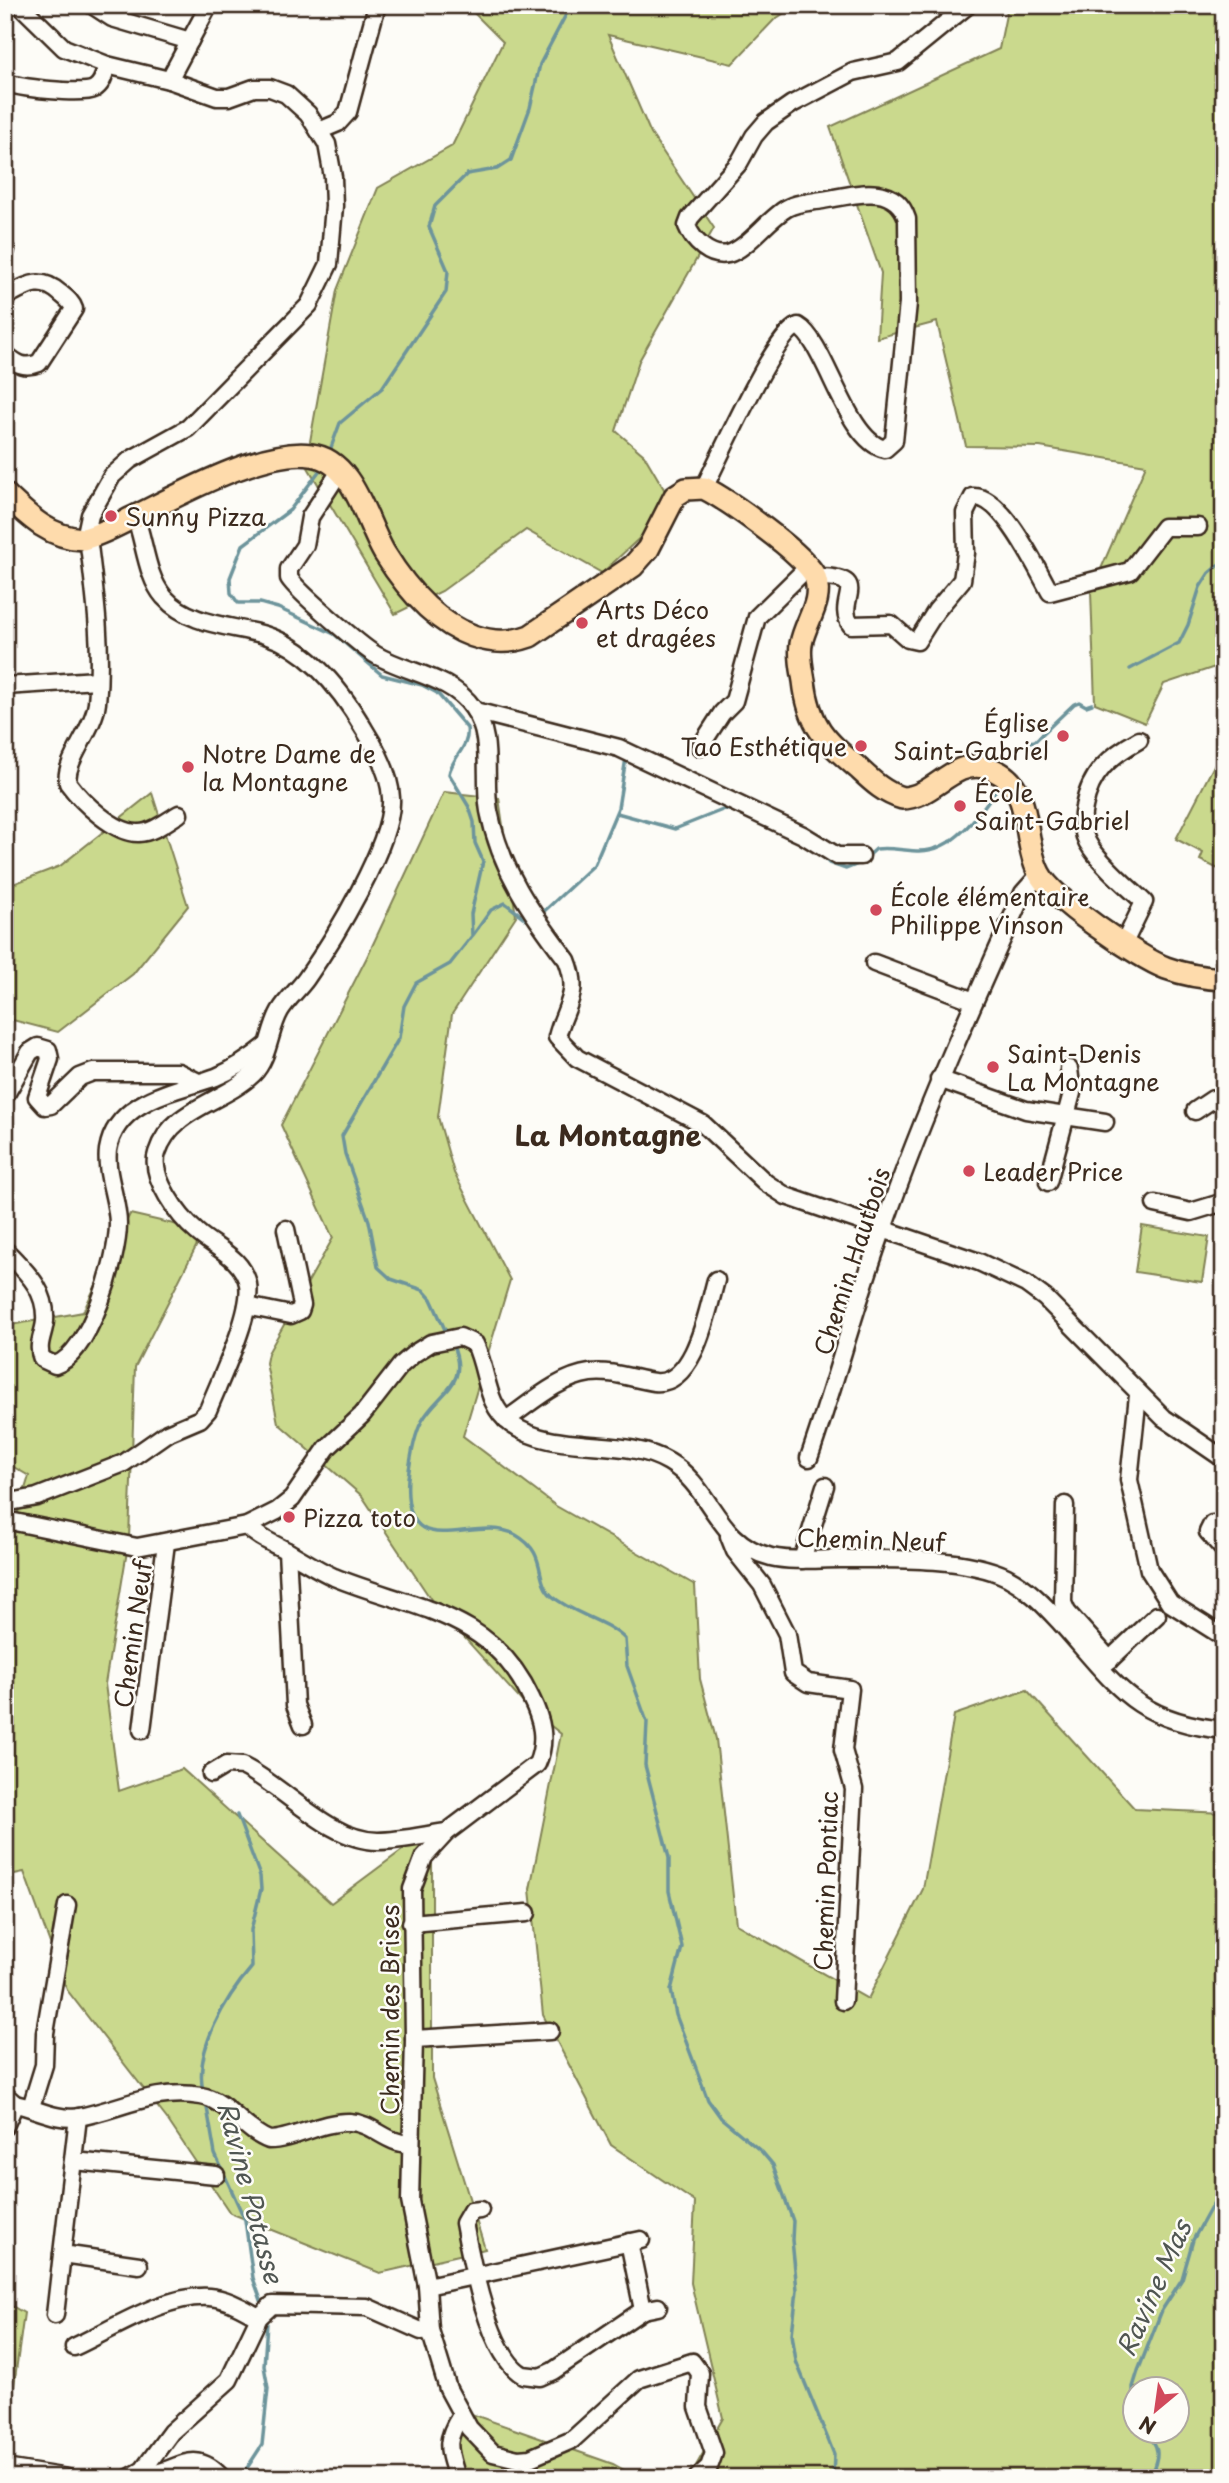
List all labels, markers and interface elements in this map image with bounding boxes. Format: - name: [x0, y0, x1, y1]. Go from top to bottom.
- place label: Sunny Pizza: [125, 498, 266, 534]
- marker: Sunny Pizza: [103, 508, 119, 524]
- place label: Arts Déco et dragées: [596, 591, 716, 655]
- marker: Arts Déco et dragées: [574, 615, 590, 631]
- place label: Église Saint-Gabriel: [893, 704, 1049, 768]
- place label: Tao Esthétique: [681, 728, 847, 764]
- marker: Église Saint-Gabriel: [1055, 728, 1071, 744]
- place label: Notre Dame de la Montagne: [202, 735, 376, 799]
- marker: Tao Esthétique: [853, 738, 869, 754]
- marker: Notre Dame de la Montagne: [180, 759, 196, 775]
- place label: École Saint-Gabriel: [974, 774, 1130, 838]
- marker: École Saint-Gabriel: [952, 798, 968, 814]
- place label: École élémentaire Philippe Vinson: [890, 878, 1090, 942]
- marker: École élémentaire Philippe Vinson: [868, 902, 884, 918]
- place label: Saint-Denis La Montagne: [1007, 1035, 1160, 1099]
- marker: Saint-Denis La Montagne: [985, 1059, 1001, 1075]
- district label: La Montagne: [515, 1113, 702, 1156]
- place label: Leader Price: [983, 1153, 1123, 1189]
- street label: Chemin Hautbois: [804, 1162, 898, 1360]
- marker: Leader Price: [961, 1163, 977, 1179]
- place label: Pizza toto: [303, 1499, 416, 1535]
- marker: Pizza toto: [281, 1509, 297, 1525]
- street label: Chemin Neuf: [796, 1518, 948, 1560]
- street label: Chemin Neuf: [104, 1556, 160, 1710]
- street label: Chemin Pontiac: [804, 1790, 846, 1972]
- street label: Chemin des Brises: [371, 1905, 407, 2115]
- water label: Ravine Potasse: [208, 2097, 294, 2289]
- water label: Ravine Mas: [1106, 2211, 1202, 2362]
- north arrow: [1120, 2374, 1190, 2444]
- text: N: [1134, 2410, 1161, 2442]

